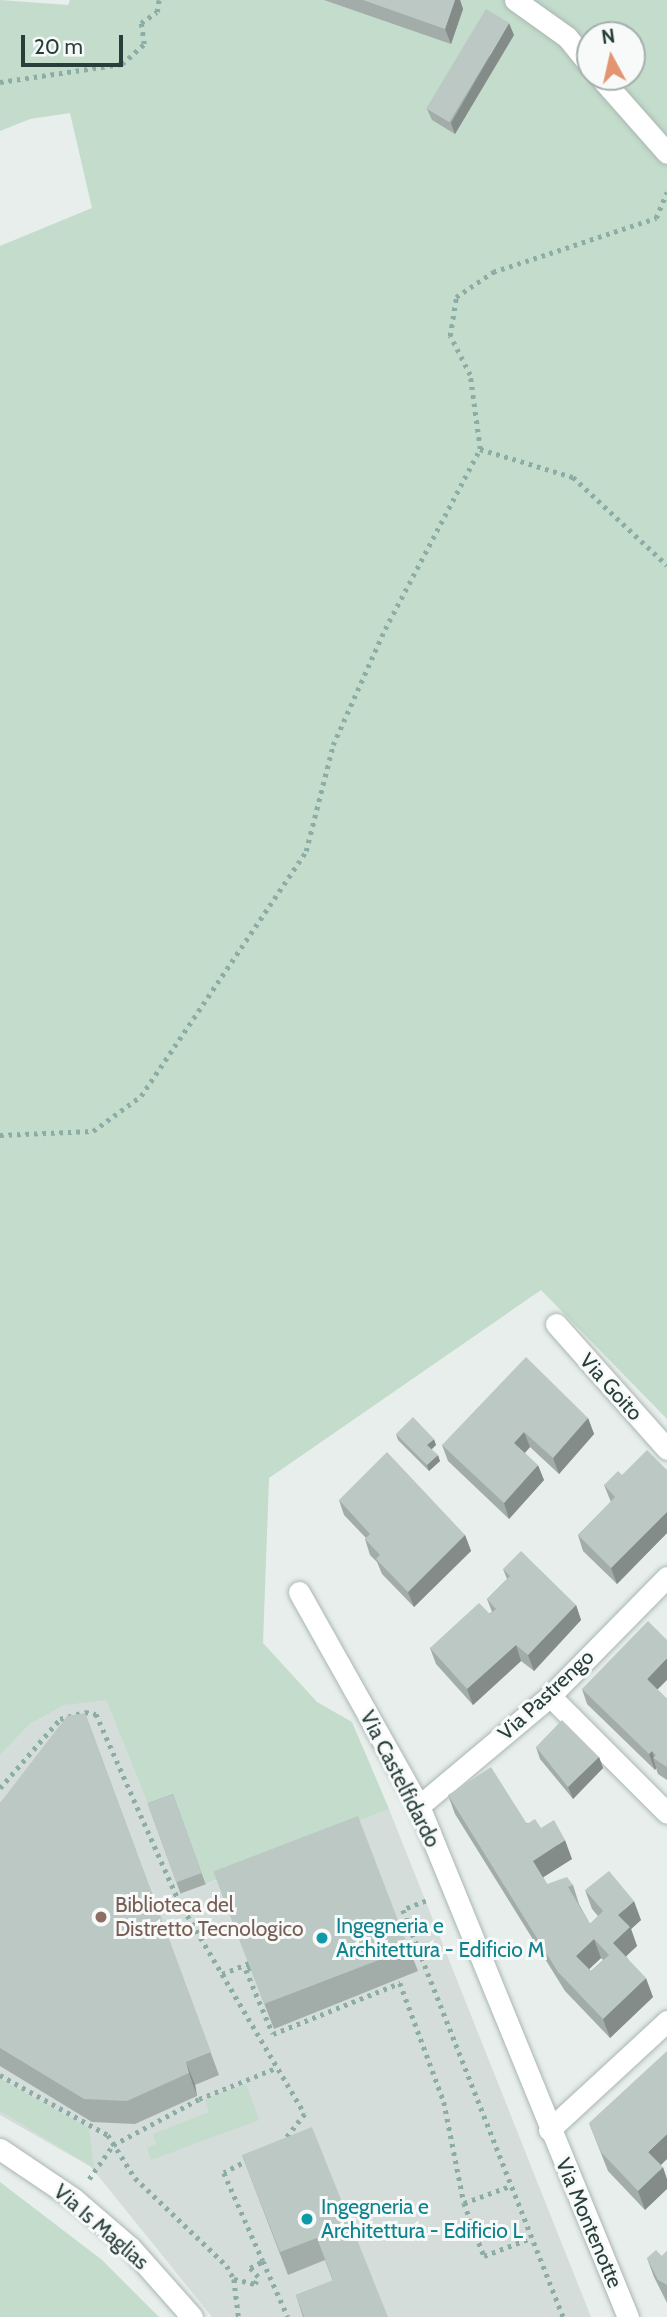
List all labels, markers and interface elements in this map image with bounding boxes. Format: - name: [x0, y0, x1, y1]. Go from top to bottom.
- scale bar: [24, 21, 126, 65]
- north arrow: [576, 21, 646, 91]
- text: N: [600, 24, 617, 49]
- text: 20 m: [34, 34, 83, 59]
- street label: Via Goito: [574, 1348, 648, 1426]
- street label: Via Pastrengo: [493, 1644, 599, 1746]
- street label: Via Castelfidardo: [355, 1706, 445, 1852]
- place label: Biblioteca del Distretto Tecnologico: [115, 1892, 304, 1942]
- marker: Biblioteca del Distretto Tecnologico: [93, 1909, 109, 1925]
- place label: Ingegneria e Architettura - Edificio M: [336, 1913, 545, 1963]
- marker: Ingegneria e Architettura - Edificio M: [314, 1930, 330, 1946]
- street label: Via Montenotte: [550, 2154, 628, 2292]
- street label: Via Is Maglias: [49, 2179, 153, 2275]
- place label: Ingegneria e Architettura - Edificio L: [321, 2194, 523, 2244]
- marker: Ingegneria e Architettura - Edificio L: [299, 2211, 315, 2227]

